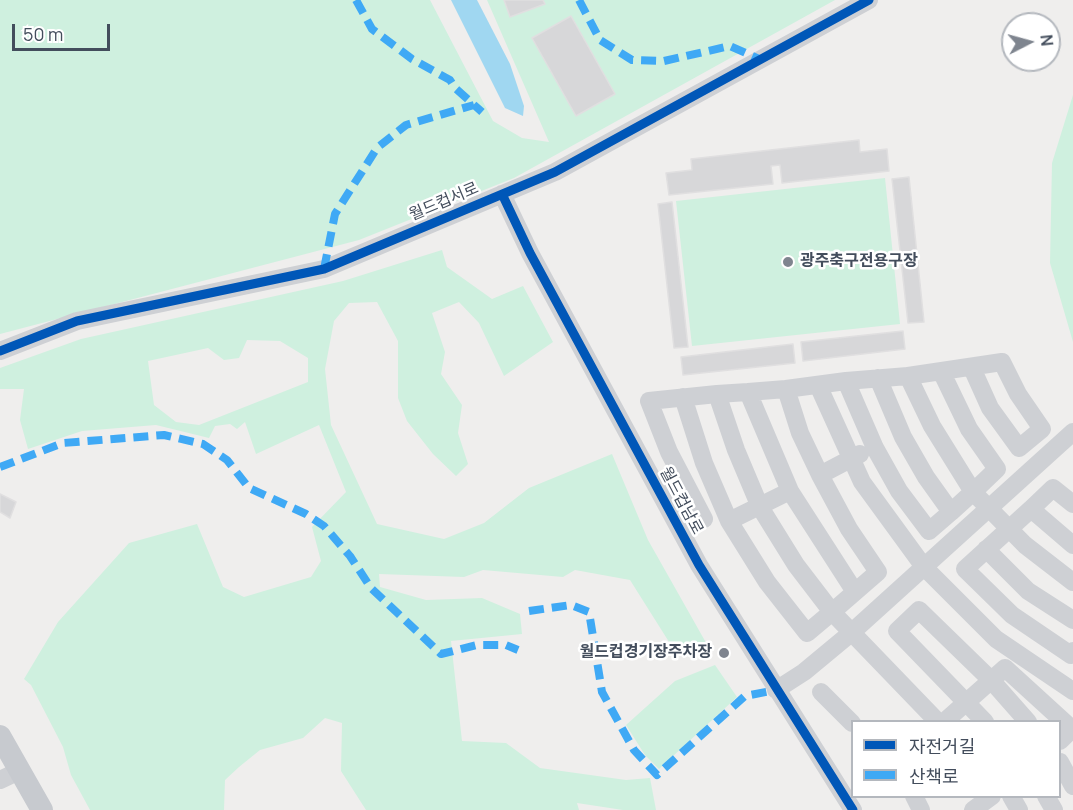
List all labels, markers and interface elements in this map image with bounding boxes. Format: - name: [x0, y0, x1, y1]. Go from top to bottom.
- scale bar: [15, 12, 112, 50]
- north arrow: [1001, 12, 1061, 72]
- text: 50 m: [23, 22, 63, 46]
- text: N: [1035, 33, 1058, 47]
- street label: 월드컵서로: [406, 179, 482, 225]
- place label: 광주축구전용구장: [800, 252, 918, 272]
- marker: 광주축구전용구장: [781, 255, 795, 269]
- street label: 월드컵남로: [655, 464, 707, 538]
- place label: 월드컵경기장주차장: [580, 643, 712, 663]
- marker: 월드컵경기장주차장: [717, 646, 731, 660]
- legend: [851, 720, 1061, 798]
- text: 자전거길: [909, 734, 975, 758]
- text: 산책로: [909, 764, 959, 788]

